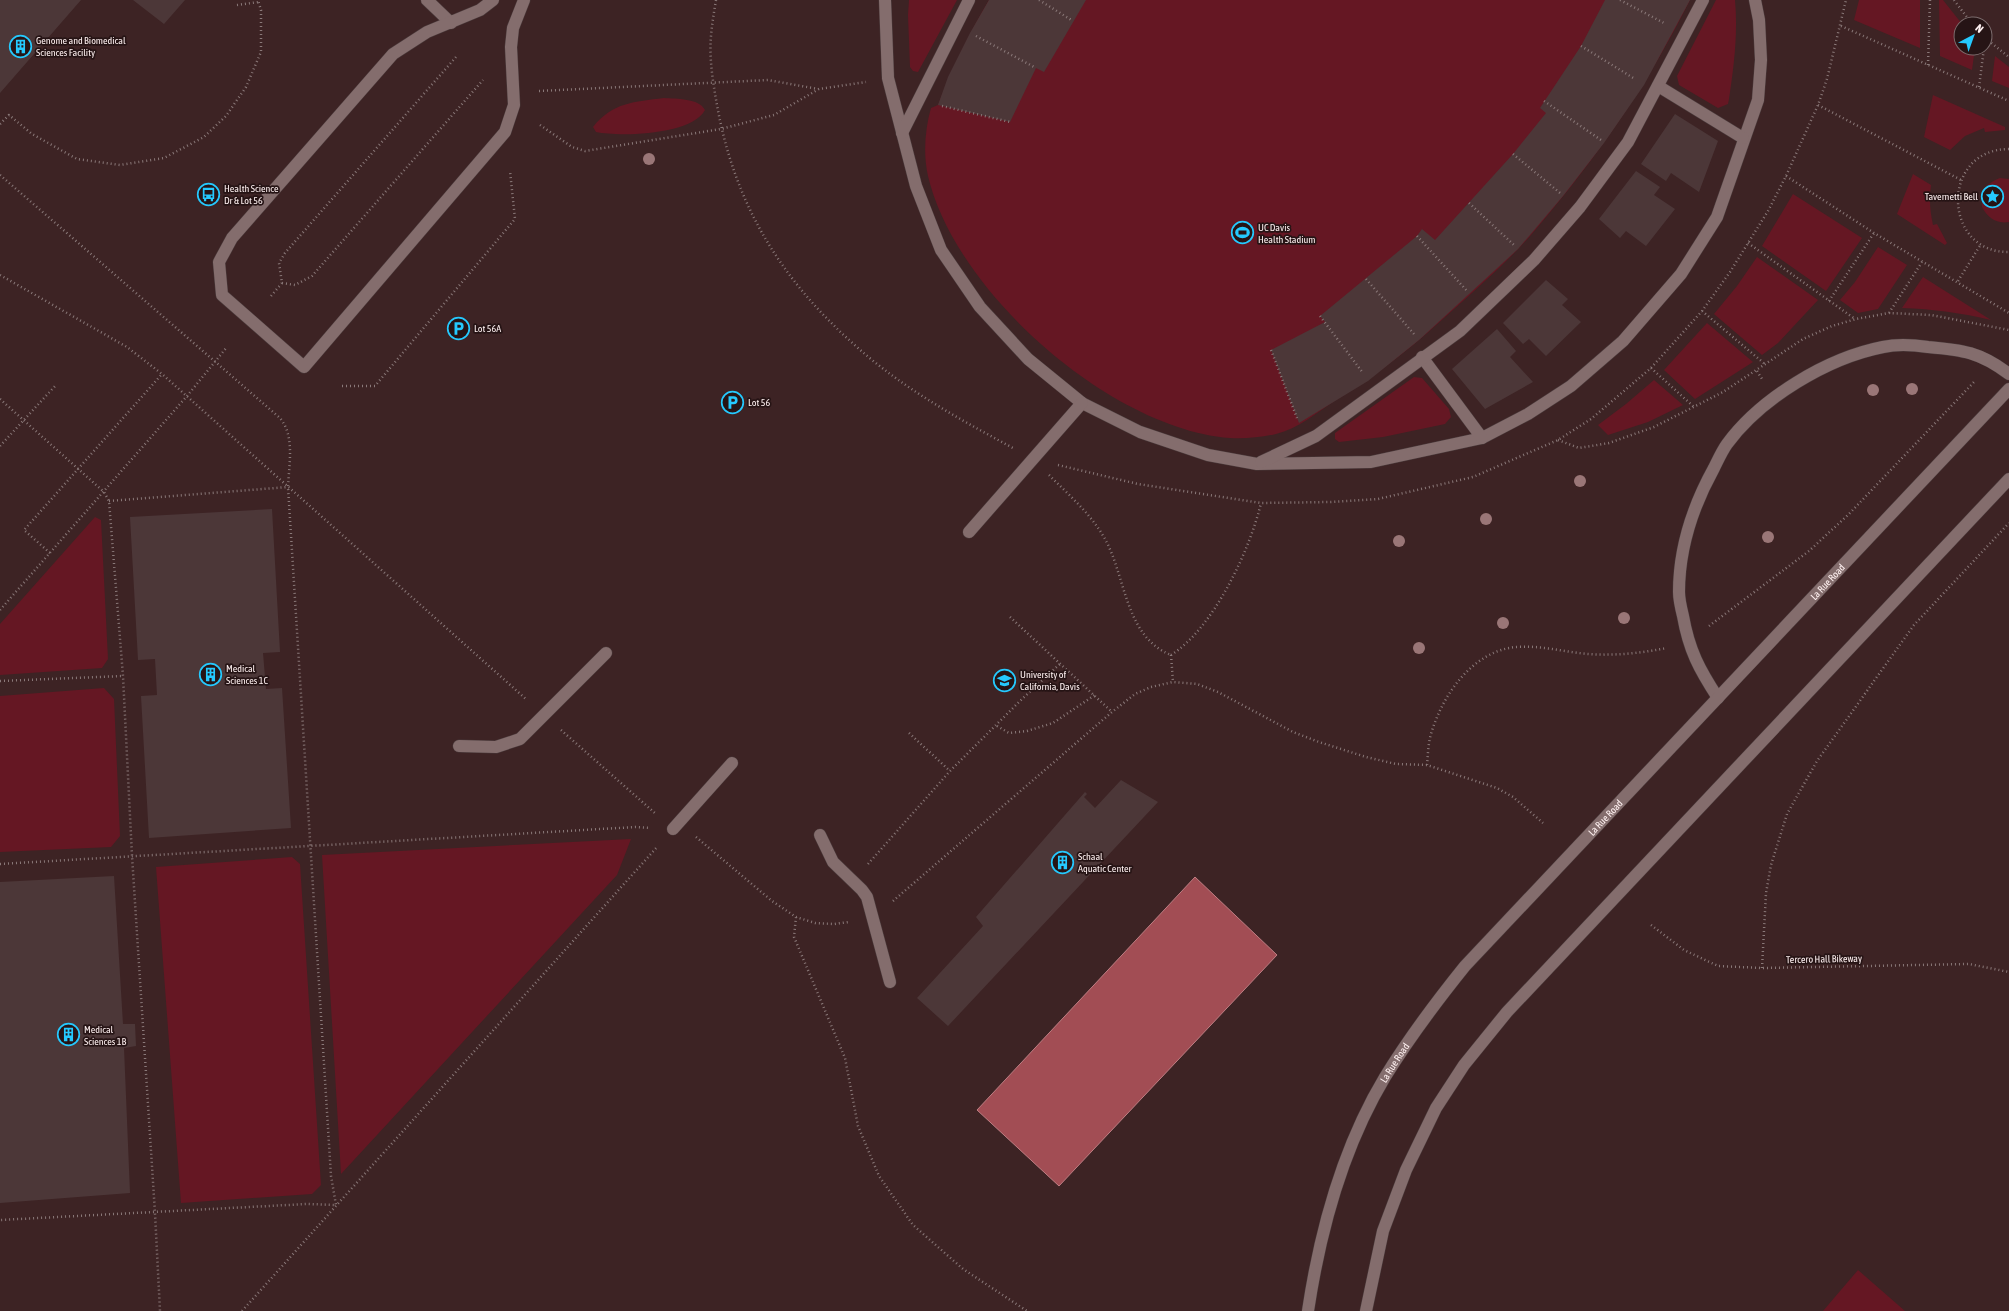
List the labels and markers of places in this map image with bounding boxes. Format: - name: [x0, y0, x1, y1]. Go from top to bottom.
- building icon: Genome and Biomedical Sciences Facility: [7, 33, 33, 59]
- place label: Genome and Biomedical Sciences Facility: [36, 35, 126, 58]
- bus stop icon: Health Science Dr & Lot 56: [195, 181, 221, 207]
- place label: Health Science Dr & Lot 56: [224, 183, 279, 206]
- place icon: Tavernetti Bell: [1980, 183, 2006, 209]
- place label: Tavernetti Bell: [1925, 191, 1978, 202]
- sports icon: UC Davis Health Stadium: [1229, 220, 1255, 246]
- place label: UC Davis Health Stadium: [1258, 222, 1316, 245]
- parking icon: Lot 56A: [445, 315, 471, 341]
- place label: Lot 56A: [474, 323, 501, 334]
- parking icon: Lot 56: [719, 389, 745, 415]
- place label: Lot 56: [748, 397, 771, 408]
- building icon: Medical Sciences 1C: [197, 661, 223, 687]
- place label: Medical Sciences 1C: [226, 663, 268, 686]
- school or university icon: University of California, Davis: [991, 667, 1017, 693]
- place label: University of California, Davis: [1020, 669, 1080, 692]
- building icon: Schaal Aquatic Center: [1050, 849, 1076, 875]
- place label: Schaal Aquatic Center: [1078, 851, 1133, 874]
- building icon: Medical Sciences 1B: [55, 1022, 81, 1048]
- place label: Medical Sciences 1B: [84, 1024, 126, 1047]

